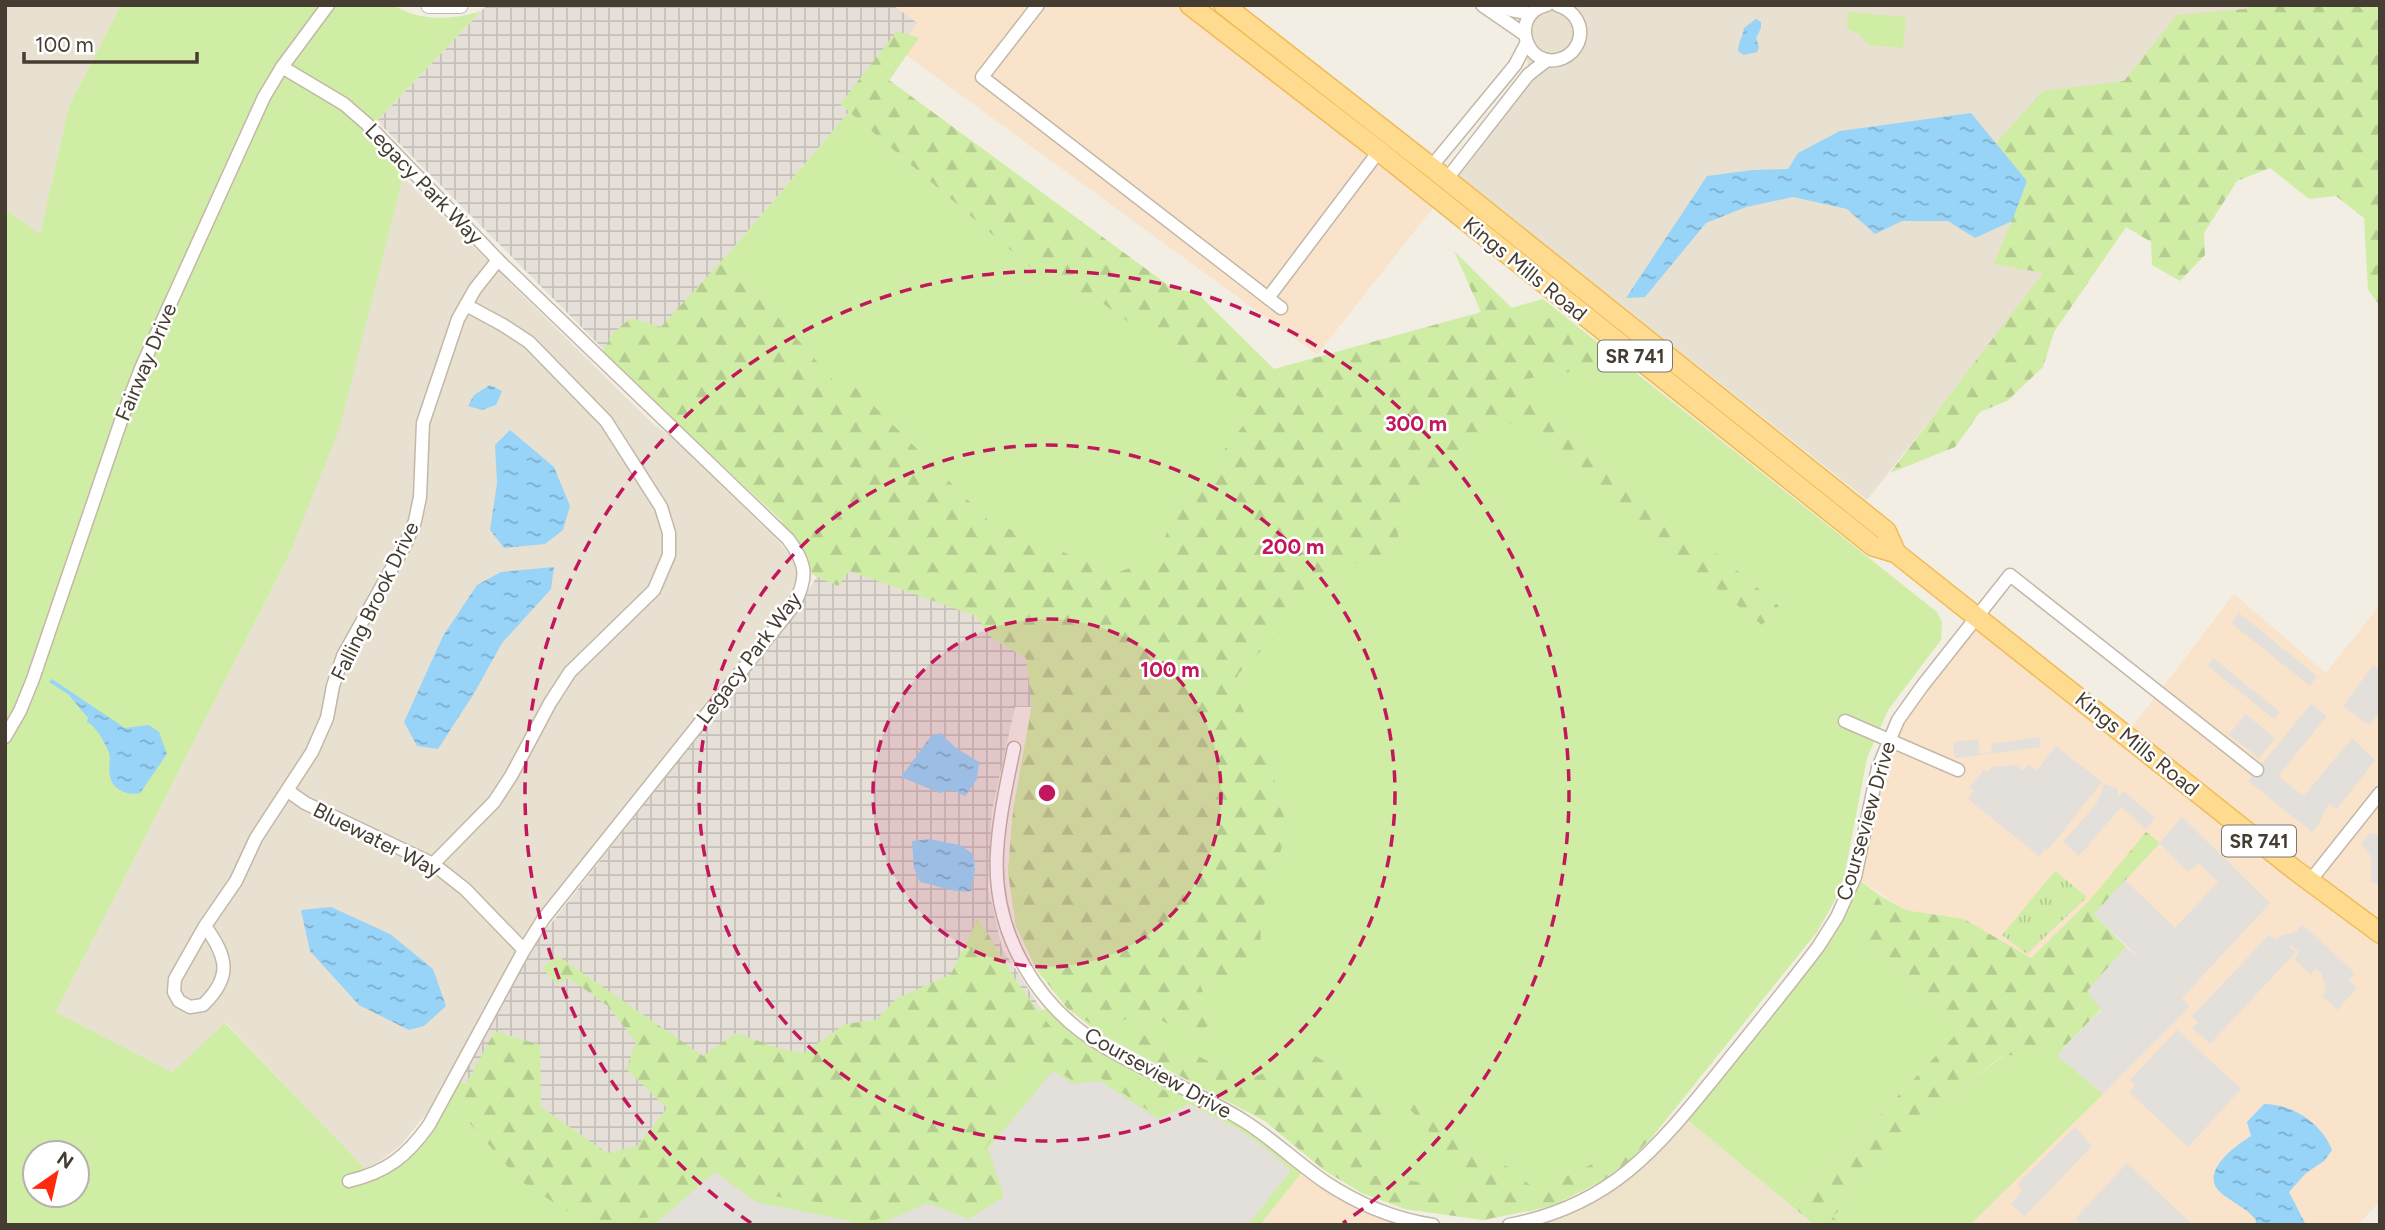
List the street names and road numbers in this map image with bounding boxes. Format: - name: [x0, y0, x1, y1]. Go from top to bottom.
- street label: Legacy Park Way: [360, 118, 489, 249]
- street label: Kings Mills Road: [1458, 211, 1592, 326]
- street label: Fairway Drive: [110, 299, 182, 424]
- road number: SR 741: [1598, 340, 1672, 372]
- street label: Falling Brook Drive: [325, 517, 424, 684]
- street label: Legacy Park Way: [691, 587, 806, 729]
- street label: Kings Mills Road: [2070, 686, 2204, 801]
- street label: Courseview Drive: [1831, 738, 1900, 903]
- street label: Bluewater Way: [309, 797, 445, 882]
- road number: SR 741: [2222, 826, 2296, 856]
- street label: Courseview Drive: [1080, 1022, 1236, 1123]

